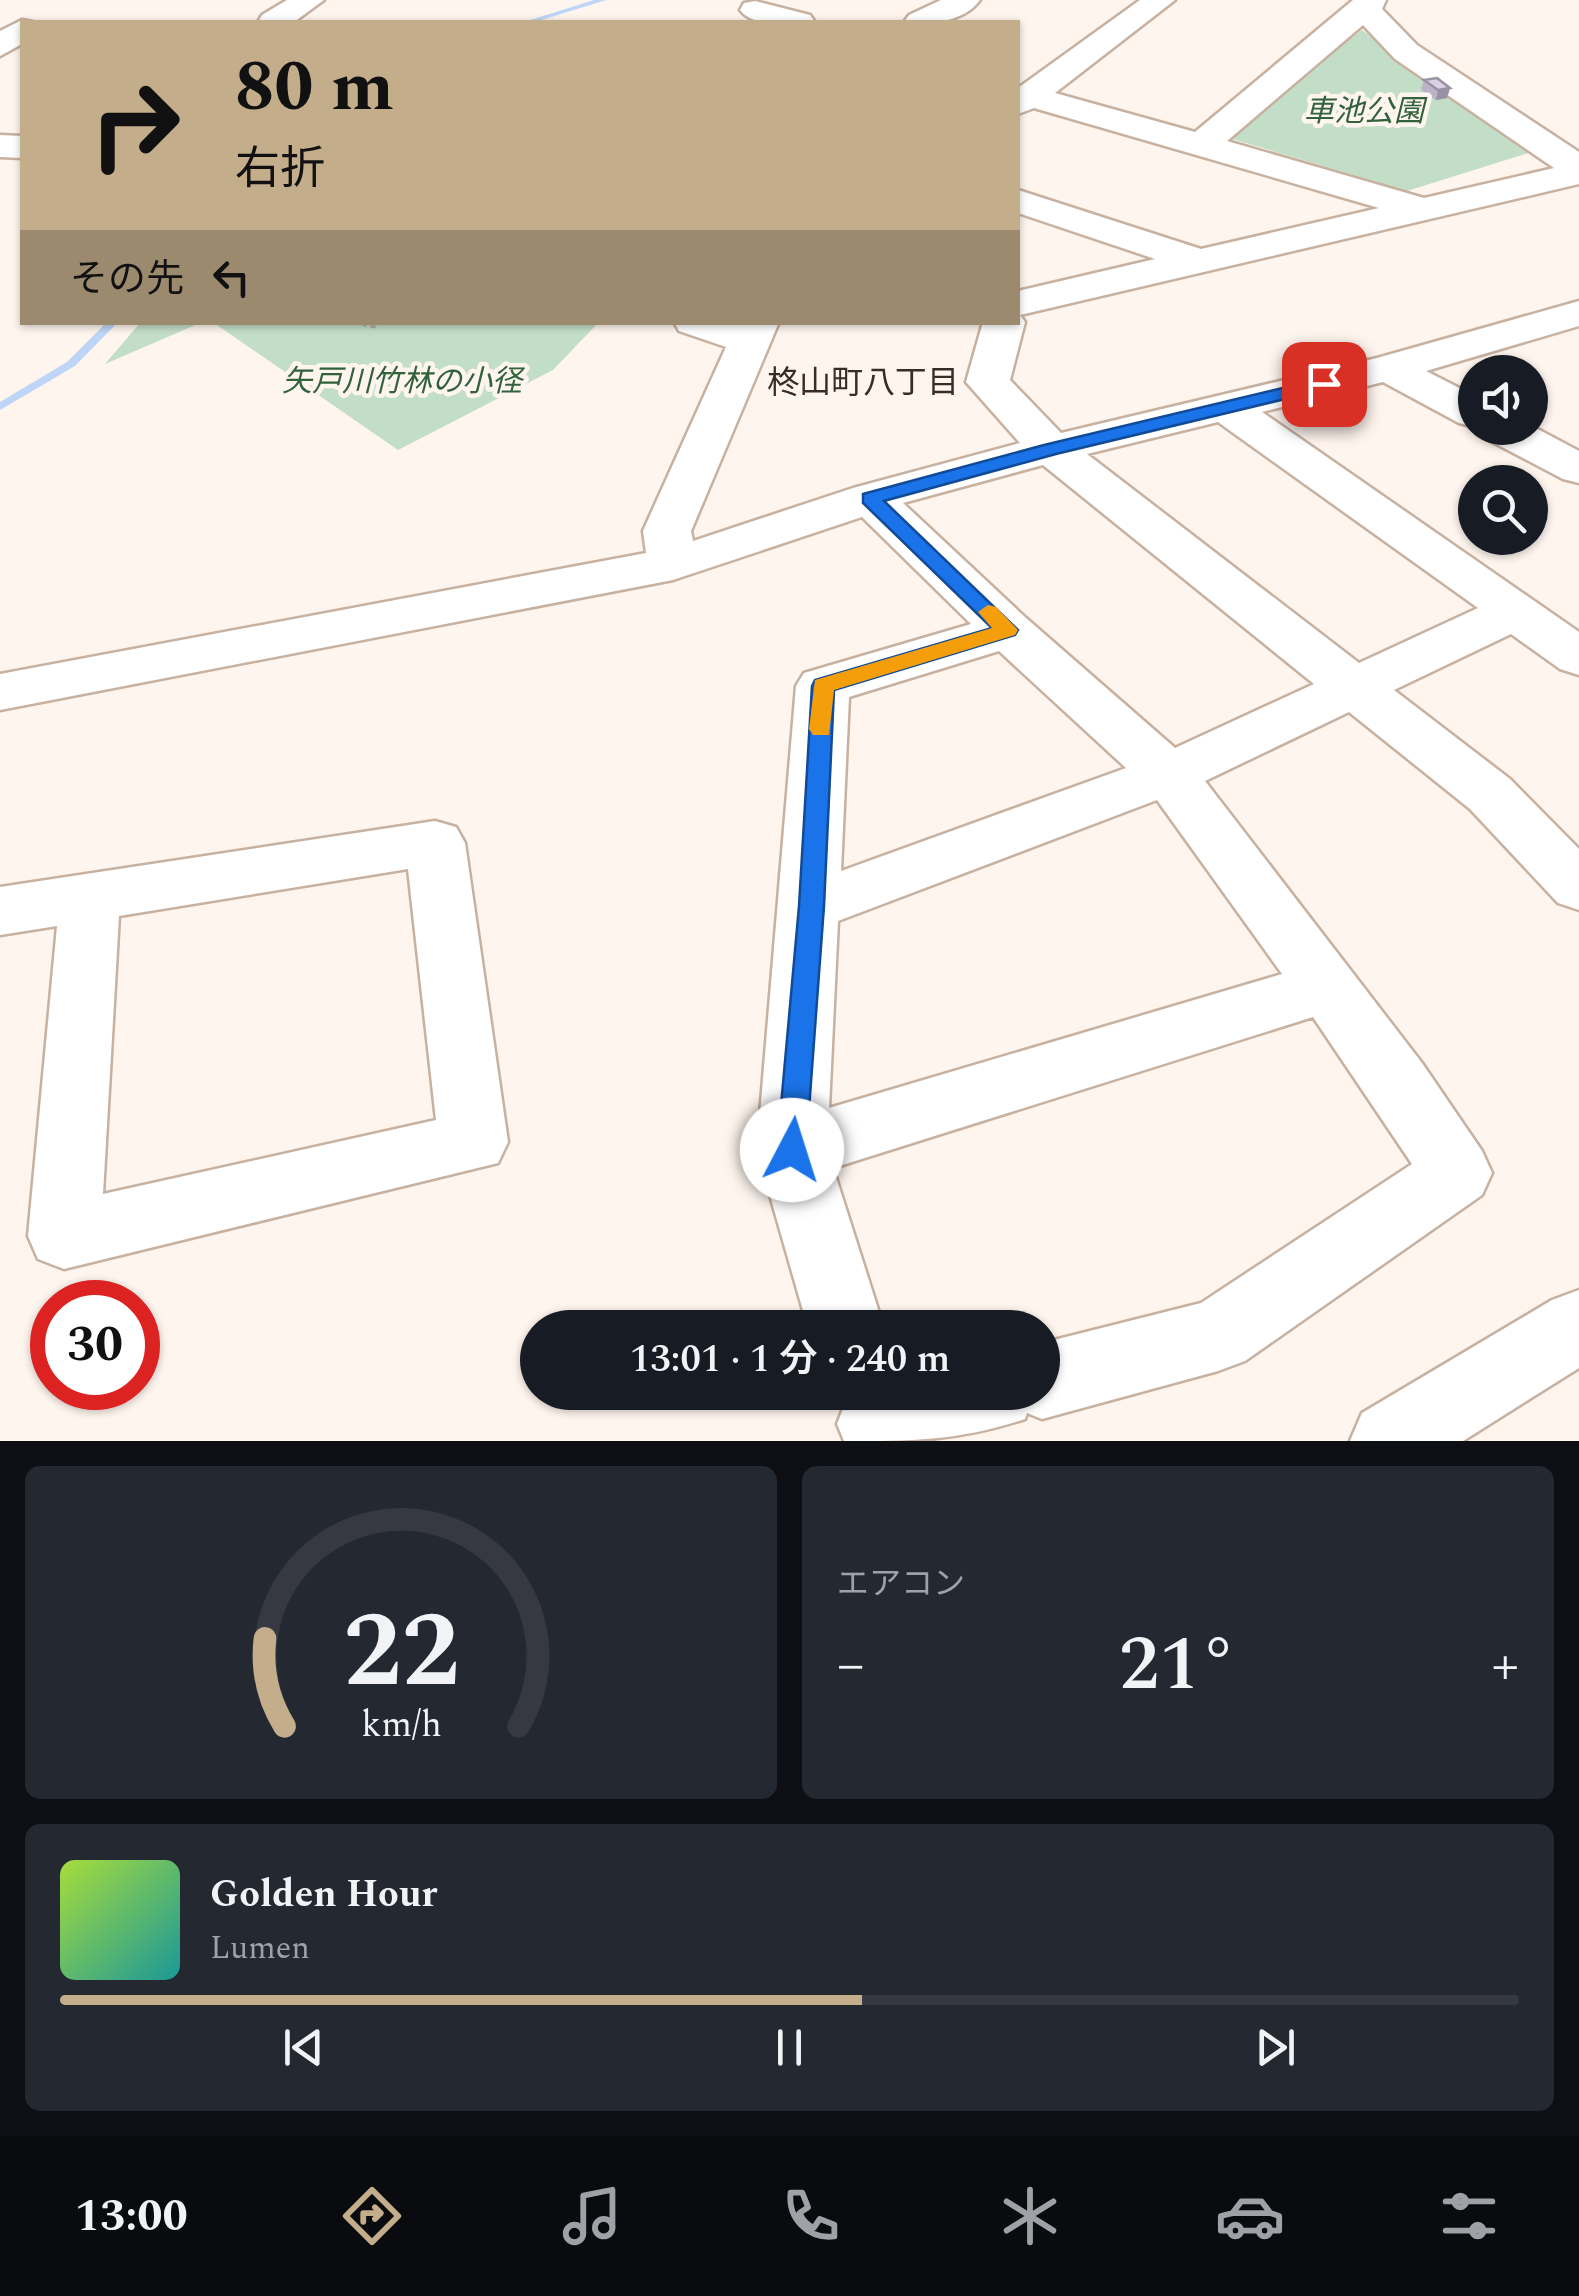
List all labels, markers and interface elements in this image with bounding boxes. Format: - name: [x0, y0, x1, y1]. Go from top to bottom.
- text: 80 m: [235, 35, 394, 141]
- icon: right: [70, 60, 200, 190]
- park label: 車池公園: [1304, 89, 1428, 135]
- text: 右折: [235, 135, 325, 204]
- icon: left: [204, 250, 259, 305]
- text: その先: [70, 251, 184, 309]
- pin: [1282, 342, 1367, 427]
- map controls: [1458, 355, 1548, 555]
- button: sound: [1458, 355, 1548, 445]
- icon: arrive: [1297, 357, 1352, 412]
- park label: 矢戸川竹林の小径: [282, 359, 526, 405]
- district label: 柊山町八丁目: [767, 359, 959, 408]
- button: search: [1458, 465, 1548, 555]
- position arrow: [740, 1098, 844, 1202]
- speed limit sign: 30: [30, 1280, 160, 1410]
- text: 13:01 · 1 分 · 240 m: [630, 1331, 950, 1389]
- text: エアコン: [837, 1560, 965, 1609]
- text: 22: [343, 1574, 459, 1732]
- text: 21°: [1119, 1609, 1237, 1723]
- text: −: [837, 1624, 865, 1707]
- text: +: [1491, 1624, 1519, 1707]
- text: km/h: [361, 1698, 441, 1753]
- text: Golden Hour: [210, 1866, 437, 1924]
- text: Lumen: [210, 1924, 310, 1973]
- icon: previous: [276, 2020, 331, 2075]
- icon: pause: [762, 2020, 817, 2075]
- icon: next: [1248, 2020, 1303, 2075]
- icon: directions: [337, 2181, 407, 2251]
- icon: music: [557, 2181, 627, 2251]
- icon: phone: [776, 2181, 846, 2251]
- icon: climate: [995, 2181, 1065, 2251]
- icon: car: [1215, 2181, 1285, 2251]
- icon: filters: [1434, 2181, 1504, 2251]
- text: 13:00: [75, 2182, 188, 2251]

